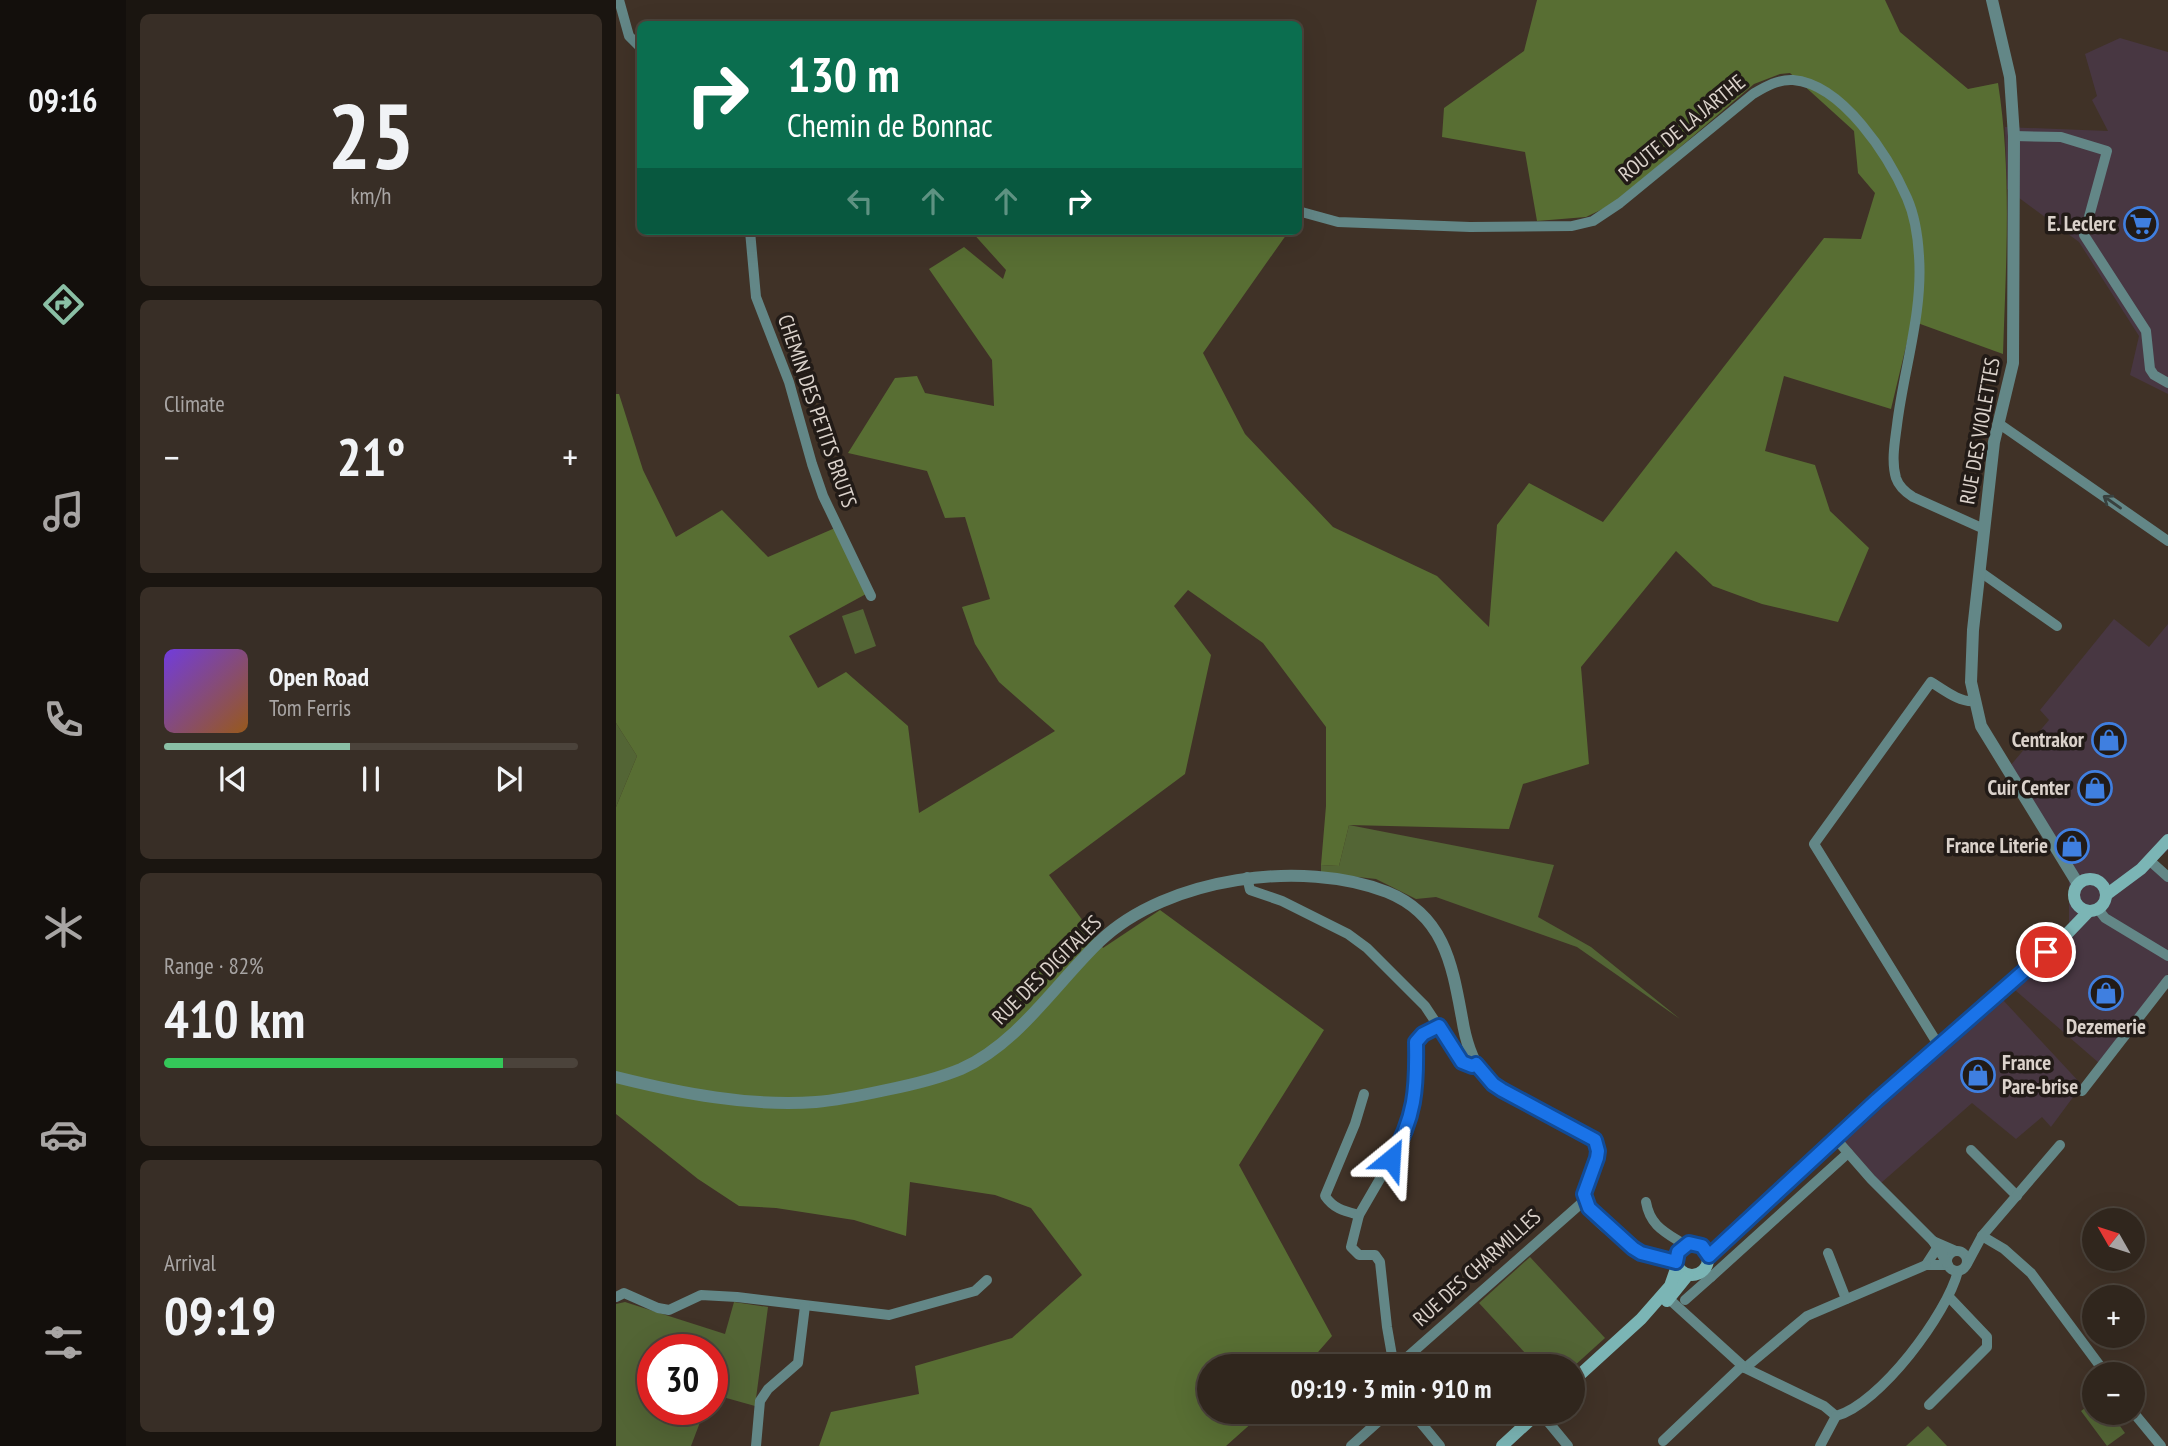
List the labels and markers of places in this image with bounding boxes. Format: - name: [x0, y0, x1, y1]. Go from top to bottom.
- supermarket icon: E. Leclerc: [2122, 205, 2160, 243]
- place label: E. Leclerc: [2047, 210, 2117, 237]
- shop icon: Centrakor: [2090, 721, 2128, 759]
- place label: Centrakor: [2012, 726, 2085, 753]
- shop icon: Cuir Center: [2076, 769, 2114, 807]
- place label: Cuir Center: [1988, 774, 2071, 801]
- shop icon: France Literie: [2053, 827, 2091, 865]
- place label: France Literie: [1946, 832, 2048, 859]
- pin: [2016, 922, 2076, 982]
- shop icon: Dezemerie: [2087, 974, 2125, 1012]
- place label: Dezemerie: [2066, 1013, 2146, 1040]
- place label: France Pare-brise: [2002, 1049, 2078, 1100]
- shop icon: France Pare-brise: [1959, 1056, 1997, 1094]

